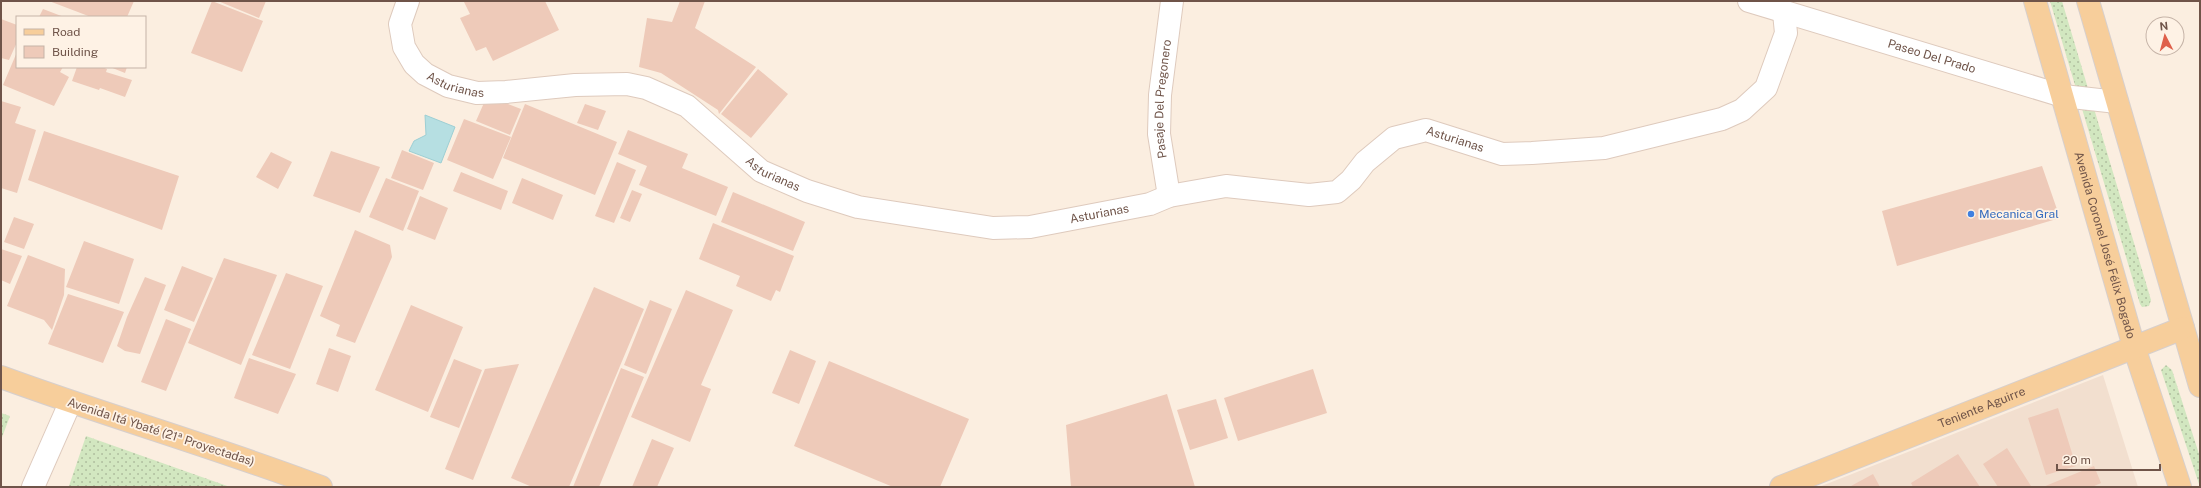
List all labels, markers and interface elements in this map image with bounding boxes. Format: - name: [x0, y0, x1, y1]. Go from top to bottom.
- legend: [16, 16, 146, 68]
- north arrow: [2145, 16, 2185, 56]
- text: N: [2159, 20, 2169, 32]
- text: Road: [52, 25, 80, 39]
- street label: Paseo Del Prado: [1886, 36, 1978, 76]
- street label: Pasaje Del Pregonero: [1152, 38, 1174, 159]
- text: Building: [52, 45, 98, 59]
- street label: Asturianas: [424, 69, 484, 100]
- street label: Asturianas: [1424, 123, 1486, 155]
- street label: Avenida Coronel José Félix Bogado: [2071, 150, 2138, 341]
- street label: Asturianas: [743, 154, 802, 194]
- street label: Asturianas: [1069, 201, 1130, 226]
- place label: Mecanica Gral: [1979, 207, 2059, 221]
- marker: Mecanica Gral: [1966, 209, 1976, 219]
- street label: Teniente Aguirre: [1936, 384, 2028, 431]
- street label: Avenida Itá Ybaté (21ª Proyectadas): [66, 395, 256, 469]
- scale bar: [2057, 446, 2160, 472]
- text: 20 m: [2063, 453, 2091, 467]

